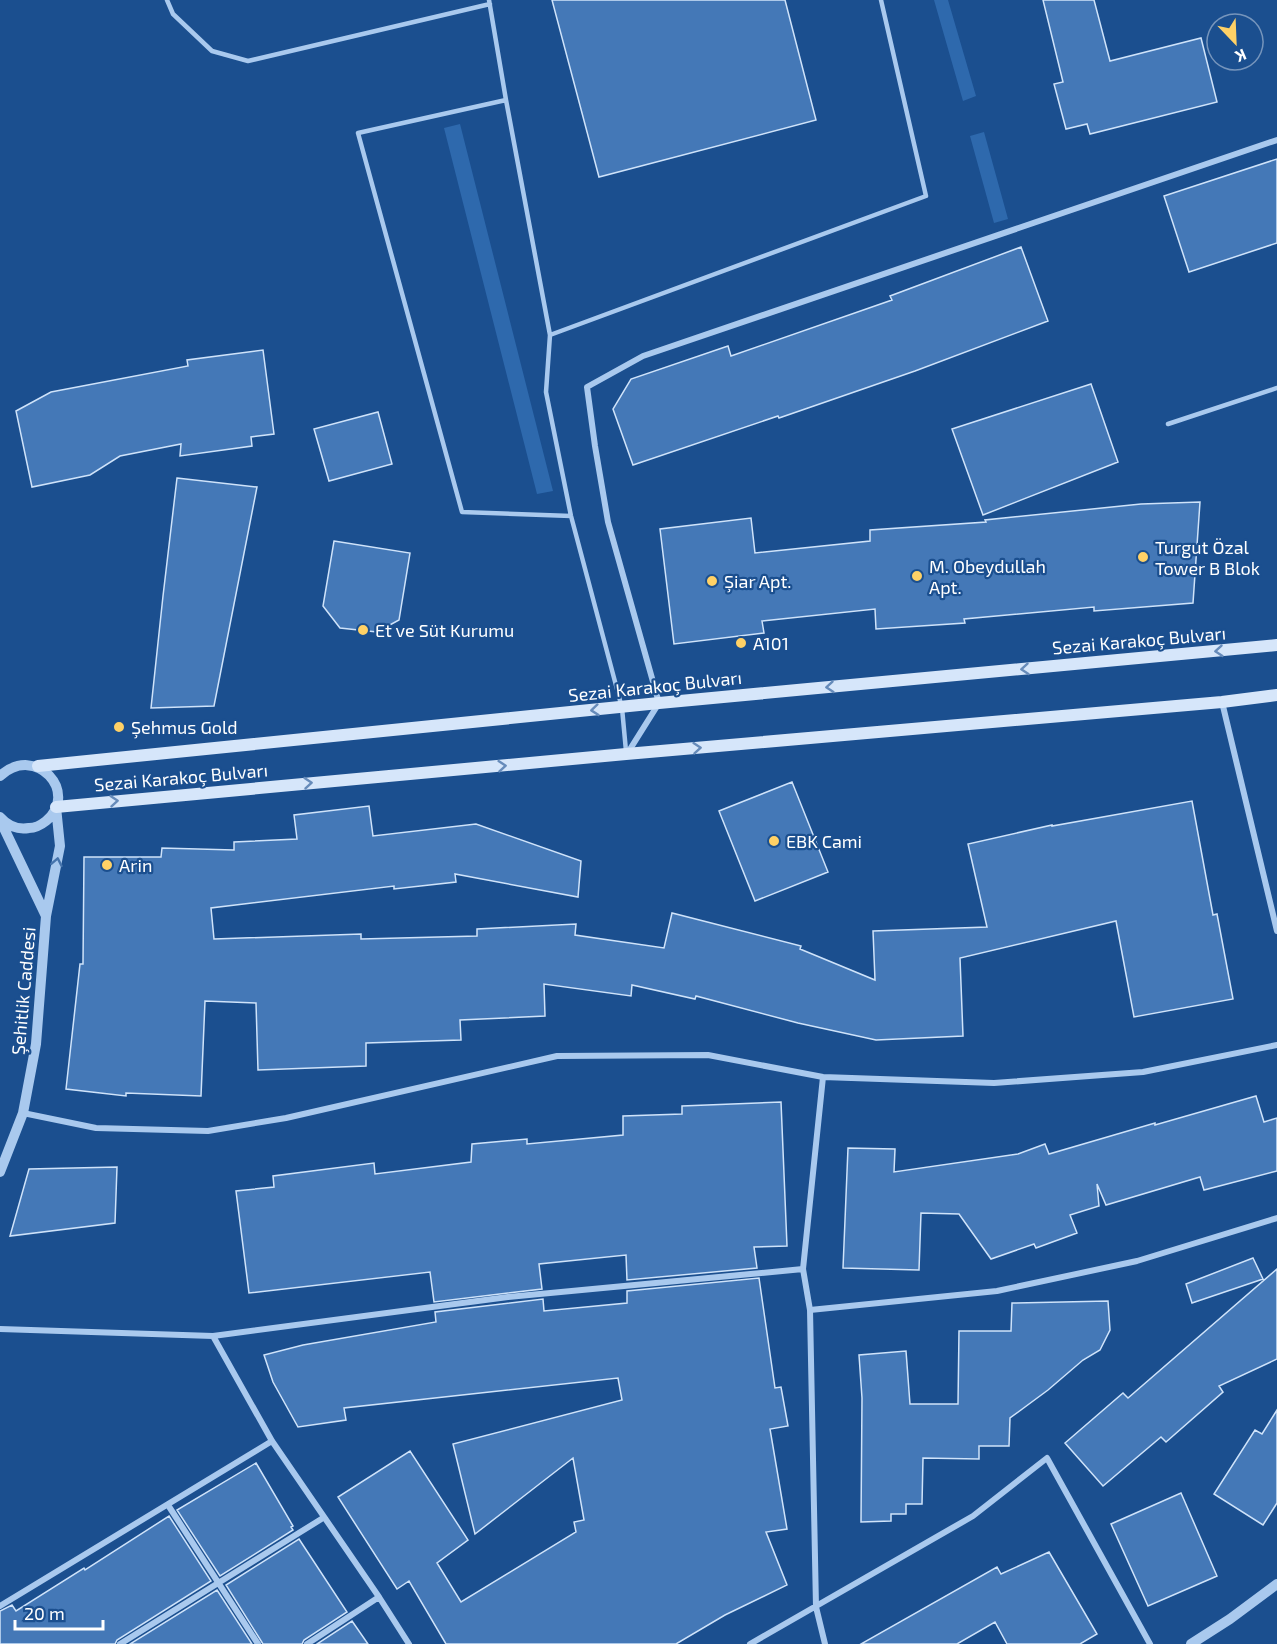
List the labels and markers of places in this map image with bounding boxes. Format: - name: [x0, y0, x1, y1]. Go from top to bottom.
- place label: Turgut Özal Tower B Blok: [1155, 536, 1260, 579]
- marker: Turgut Özal Tower B Blok: [1136, 550, 1150, 564]
- place label: M. Obeydullah Apt.: [929, 555, 1046, 598]
- marker: M. Obeydullah Apt.: [910, 569, 924, 583]
- place label: Şiar Apt.: [724, 570, 791, 593]
- marker: Şiar Apt.: [705, 574, 719, 588]
- place label: Et ve Süt Kurumu: [375, 619, 514, 641]
- marker: Et ve Süt Kurumu: [356, 623, 370, 637]
- place label: A101: [753, 632, 789, 654]
- marker: A101: [734, 636, 748, 650]
- place label: Şehmus Gold: [131, 716, 238, 739]
- marker: Şehmus Gold: [112, 720, 126, 734]
- place label: EBK Cami: [786, 830, 862, 852]
- marker: EBK Cami: [767, 834, 781, 848]
- place label: Arin: [119, 854, 152, 876]
- marker: Arin: [100, 858, 114, 872]

